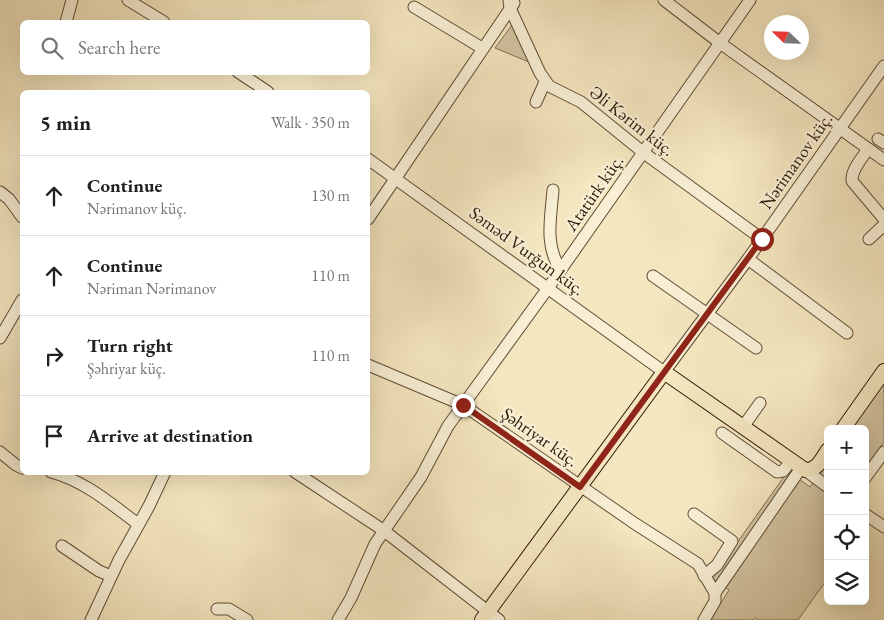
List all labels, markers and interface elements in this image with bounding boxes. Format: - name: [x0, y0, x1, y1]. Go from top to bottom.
- north arrow: [764, 15, 809, 60]
- search box: [20, 20, 370, 75]
- icon: search: [38, 34, 66, 62]
- text: Search here: [78, 35, 160, 60]
- street label: Əli Kərim küç.: [585, 80, 679, 161]
- street label: Nərimanov küç.: [754, 108, 837, 213]
- text: 5 min: [40, 109, 91, 136]
- text: Walk · 350 m: [271, 112, 350, 133]
- street label: Atatürk küç.: [558, 150, 628, 236]
- text: Continue: [87, 173, 162, 198]
- icon: ahead: [40, 182, 68, 210]
- text: 130 m: [311, 185, 350, 206]
- text: Nərimanov küç.: [87, 198, 187, 219]
- street label: Səməd Vurğun küç.: [465, 201, 590, 300]
- route start: [751, 228, 774, 251]
- text: Continue: [87, 253, 162, 278]
- icon: ahead: [40, 262, 68, 290]
- text: 110 m: [311, 265, 350, 286]
- text: Nəriman Nərimanov: [87, 278, 216, 299]
- text: Turn right: [87, 333, 173, 358]
- icon: right: [40, 342, 68, 370]
- text: 110 m: [311, 345, 350, 366]
- text: Şəhriyar küç.: [87, 358, 166, 379]
- route end: [452, 394, 475, 417]
- street label: Şəhriyar küç.: [497, 402, 583, 472]
- icon: arrive: [40, 422, 68, 450]
- text: Arrive at destination: [87, 423, 253, 448]
- map controls: [824, 425, 869, 605]
- button: +: [824, 425, 869, 470]
- button: −: [824, 470, 869, 515]
- button: locate: [824, 515, 869, 560]
- button: layers: [824, 560, 869, 605]

